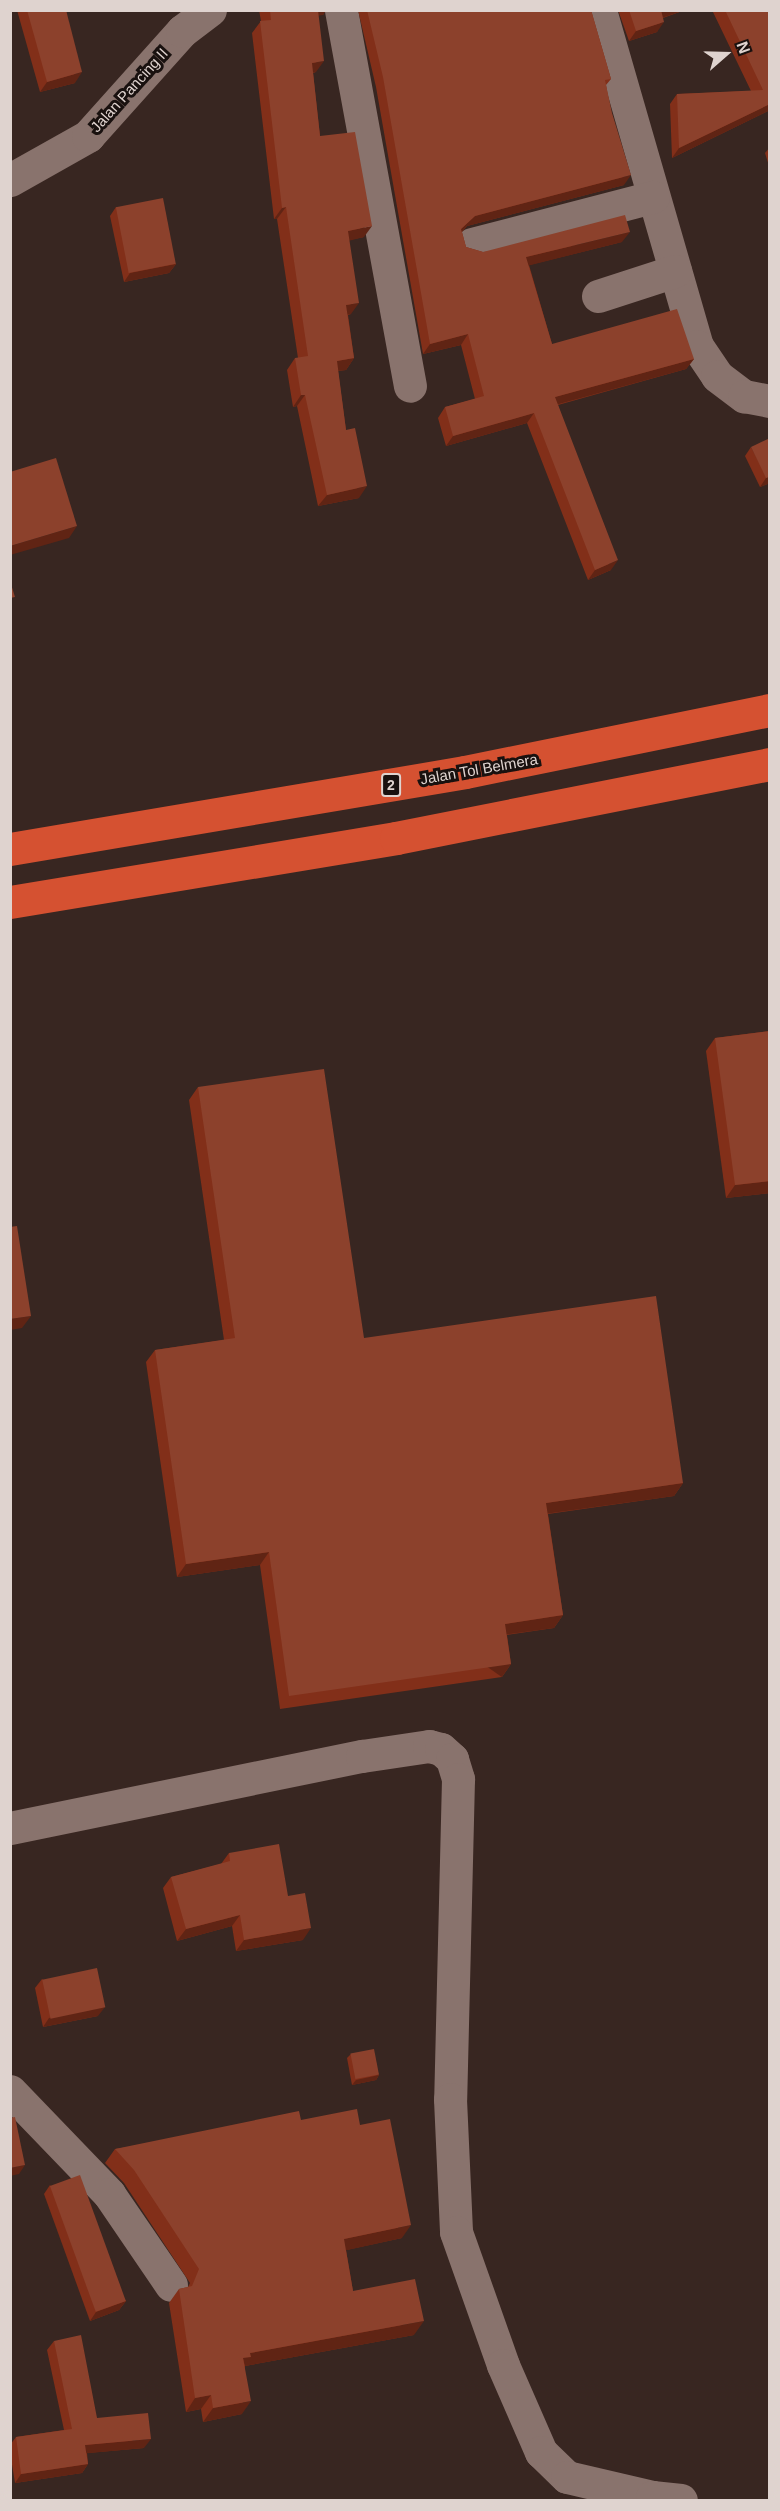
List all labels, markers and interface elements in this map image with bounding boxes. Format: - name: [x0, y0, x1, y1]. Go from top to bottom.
- north arrow: [696, 24, 756, 84]
- text: N: [733, 39, 753, 56]
- street label: Jalan Pancing II: [87, 44, 171, 136]
- street label: Jalan Tol Belmera: [419, 750, 539, 788]
- road number: 2: [380, 774, 402, 796]

